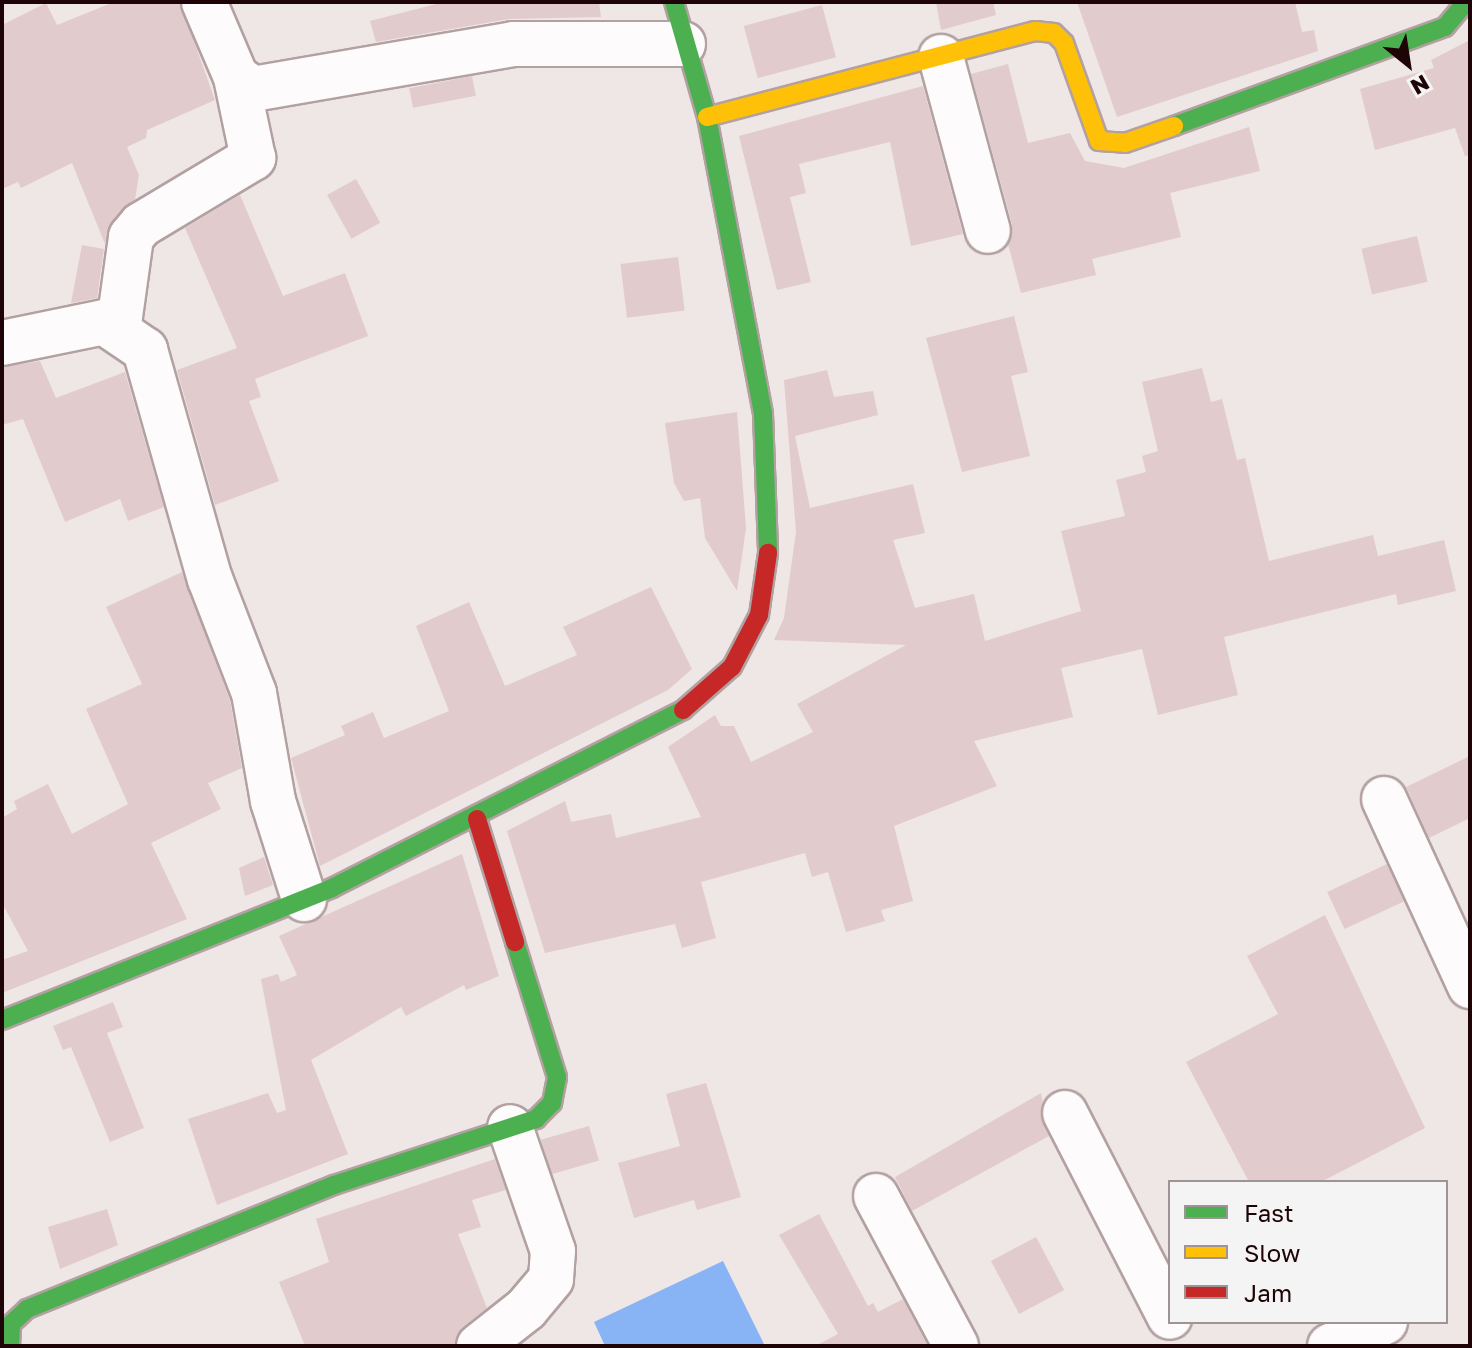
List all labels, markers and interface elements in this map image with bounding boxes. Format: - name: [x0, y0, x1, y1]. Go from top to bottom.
- north arrow: [1368, 24, 1448, 104]
- text: N: [1406, 69, 1434, 101]
- legend: [1168, 1180, 1448, 1324]
- text: Fast: [1244, 1198, 1294, 1227]
- text: Slow: [1244, 1238, 1300, 1267]
- text: Jam: [1244, 1278, 1292, 1307]

